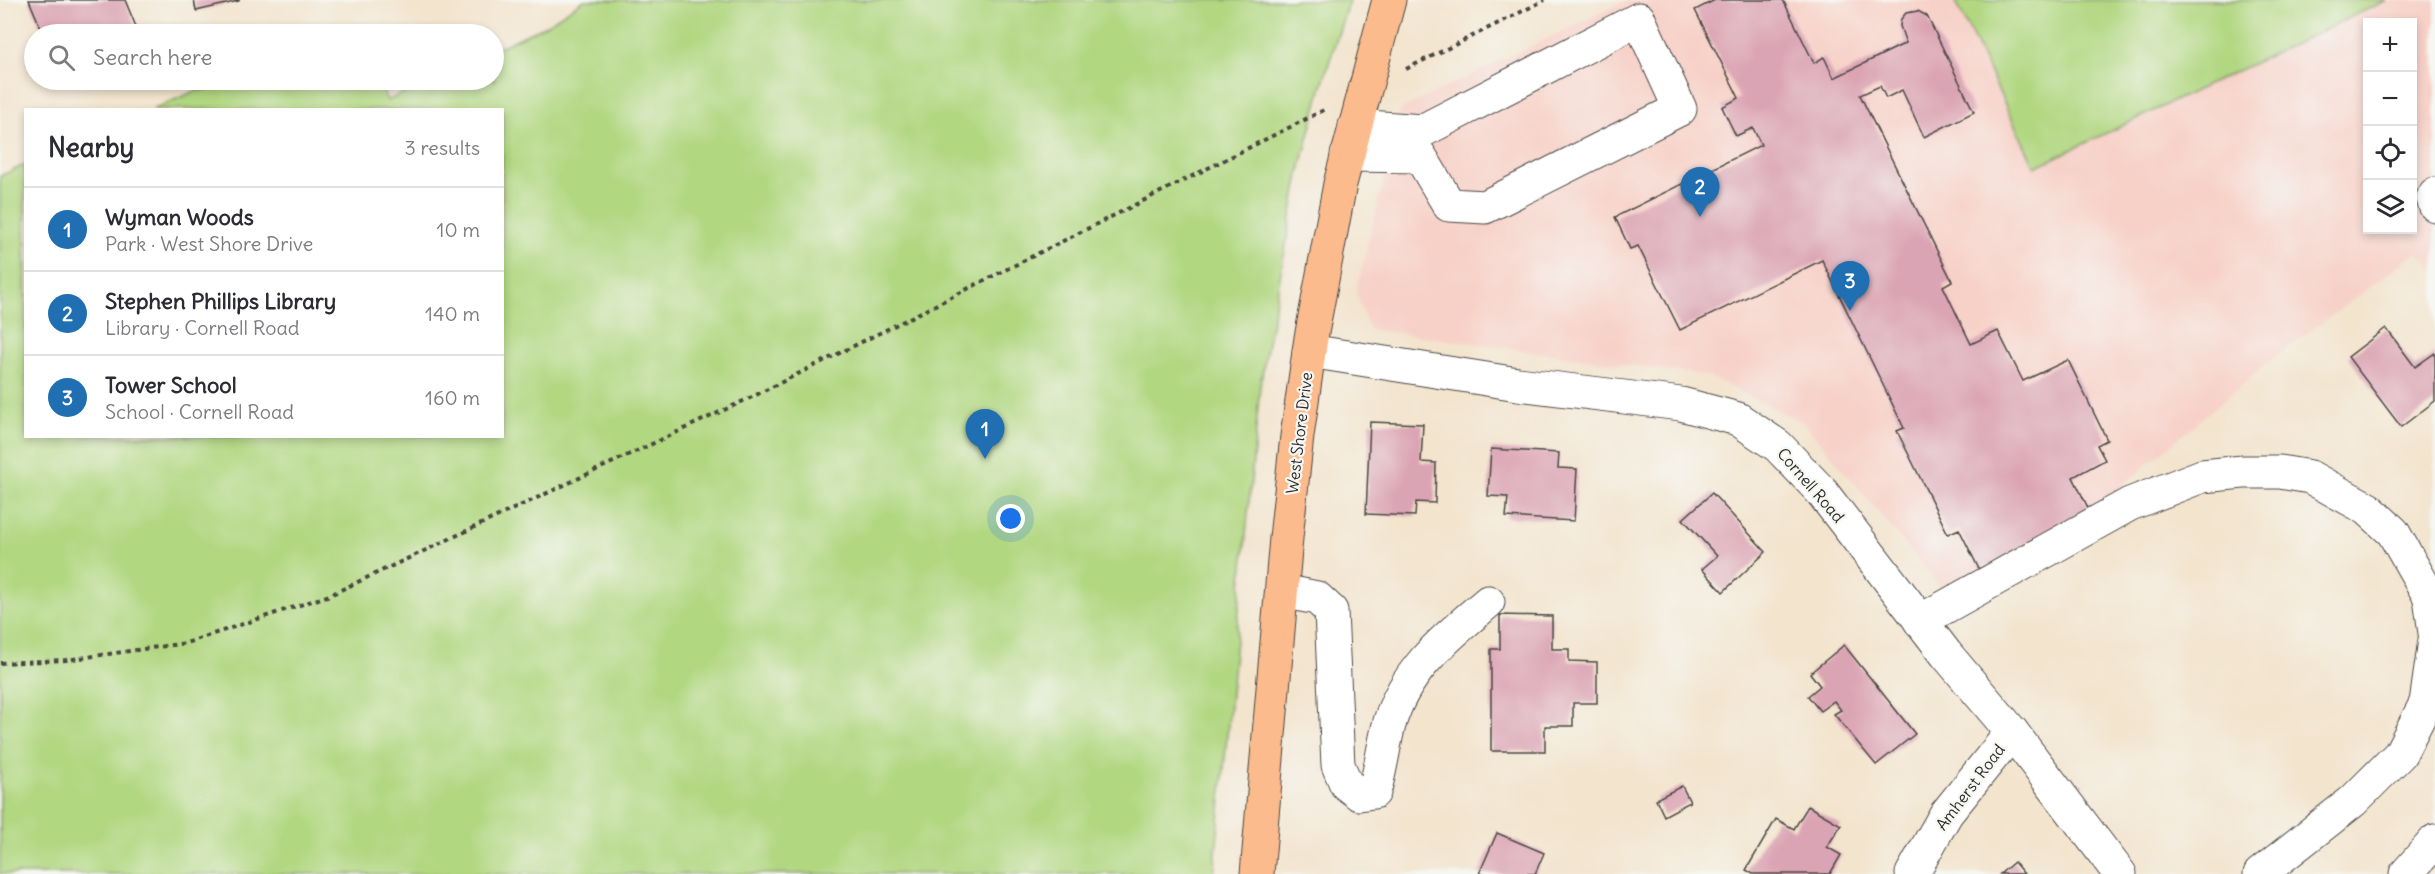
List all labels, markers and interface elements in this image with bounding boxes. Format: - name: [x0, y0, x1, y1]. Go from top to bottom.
- map controls: [2363, 18, 2417, 234]
- button: +: [2363, 18, 2417, 72]
- search box: [24, 24, 504, 90]
- icon: search: [45, 41, 78, 74]
- text: Search here: [93, 43, 212, 71]
- button: −: [2363, 72, 2417, 126]
- button: locate: [2363, 126, 2417, 180]
- text: Nearby: [48, 131, 134, 164]
- text: 3 results: [404, 135, 480, 160]
- pin: 2: [1680, 168, 1720, 217]
- button: layers: [2363, 180, 2417, 234]
- text: Wyman Woods: [105, 203, 254, 231]
- text: 1: [64, 217, 71, 242]
- text: 10 m: [437, 217, 480, 242]
- text: Park · West Shore Drive: [105, 231, 313, 256]
- pin: 3: [1830, 262, 1870, 311]
- text: Stephen Phillips Library: [105, 287, 336, 315]
- text: 2: [62, 301, 73, 326]
- text: 140 m: [425, 301, 480, 326]
- text: Library · Cornell Road: [105, 315, 300, 340]
- text: Tower School: [105, 371, 237, 399]
- street label: West Shore Drive: [1282, 371, 1316, 495]
- text: 3: [62, 385, 73, 410]
- text: 160 m: [425, 385, 480, 410]
- text: School · Cornell Road: [105, 399, 294, 424]
- pin: 1: [966, 410, 1004, 459]
- street label: Cornell Road: [1773, 444, 1849, 526]
- your location: [996, 504, 1025, 533]
- street label: Amherst Road: [1931, 740, 2009, 834]

